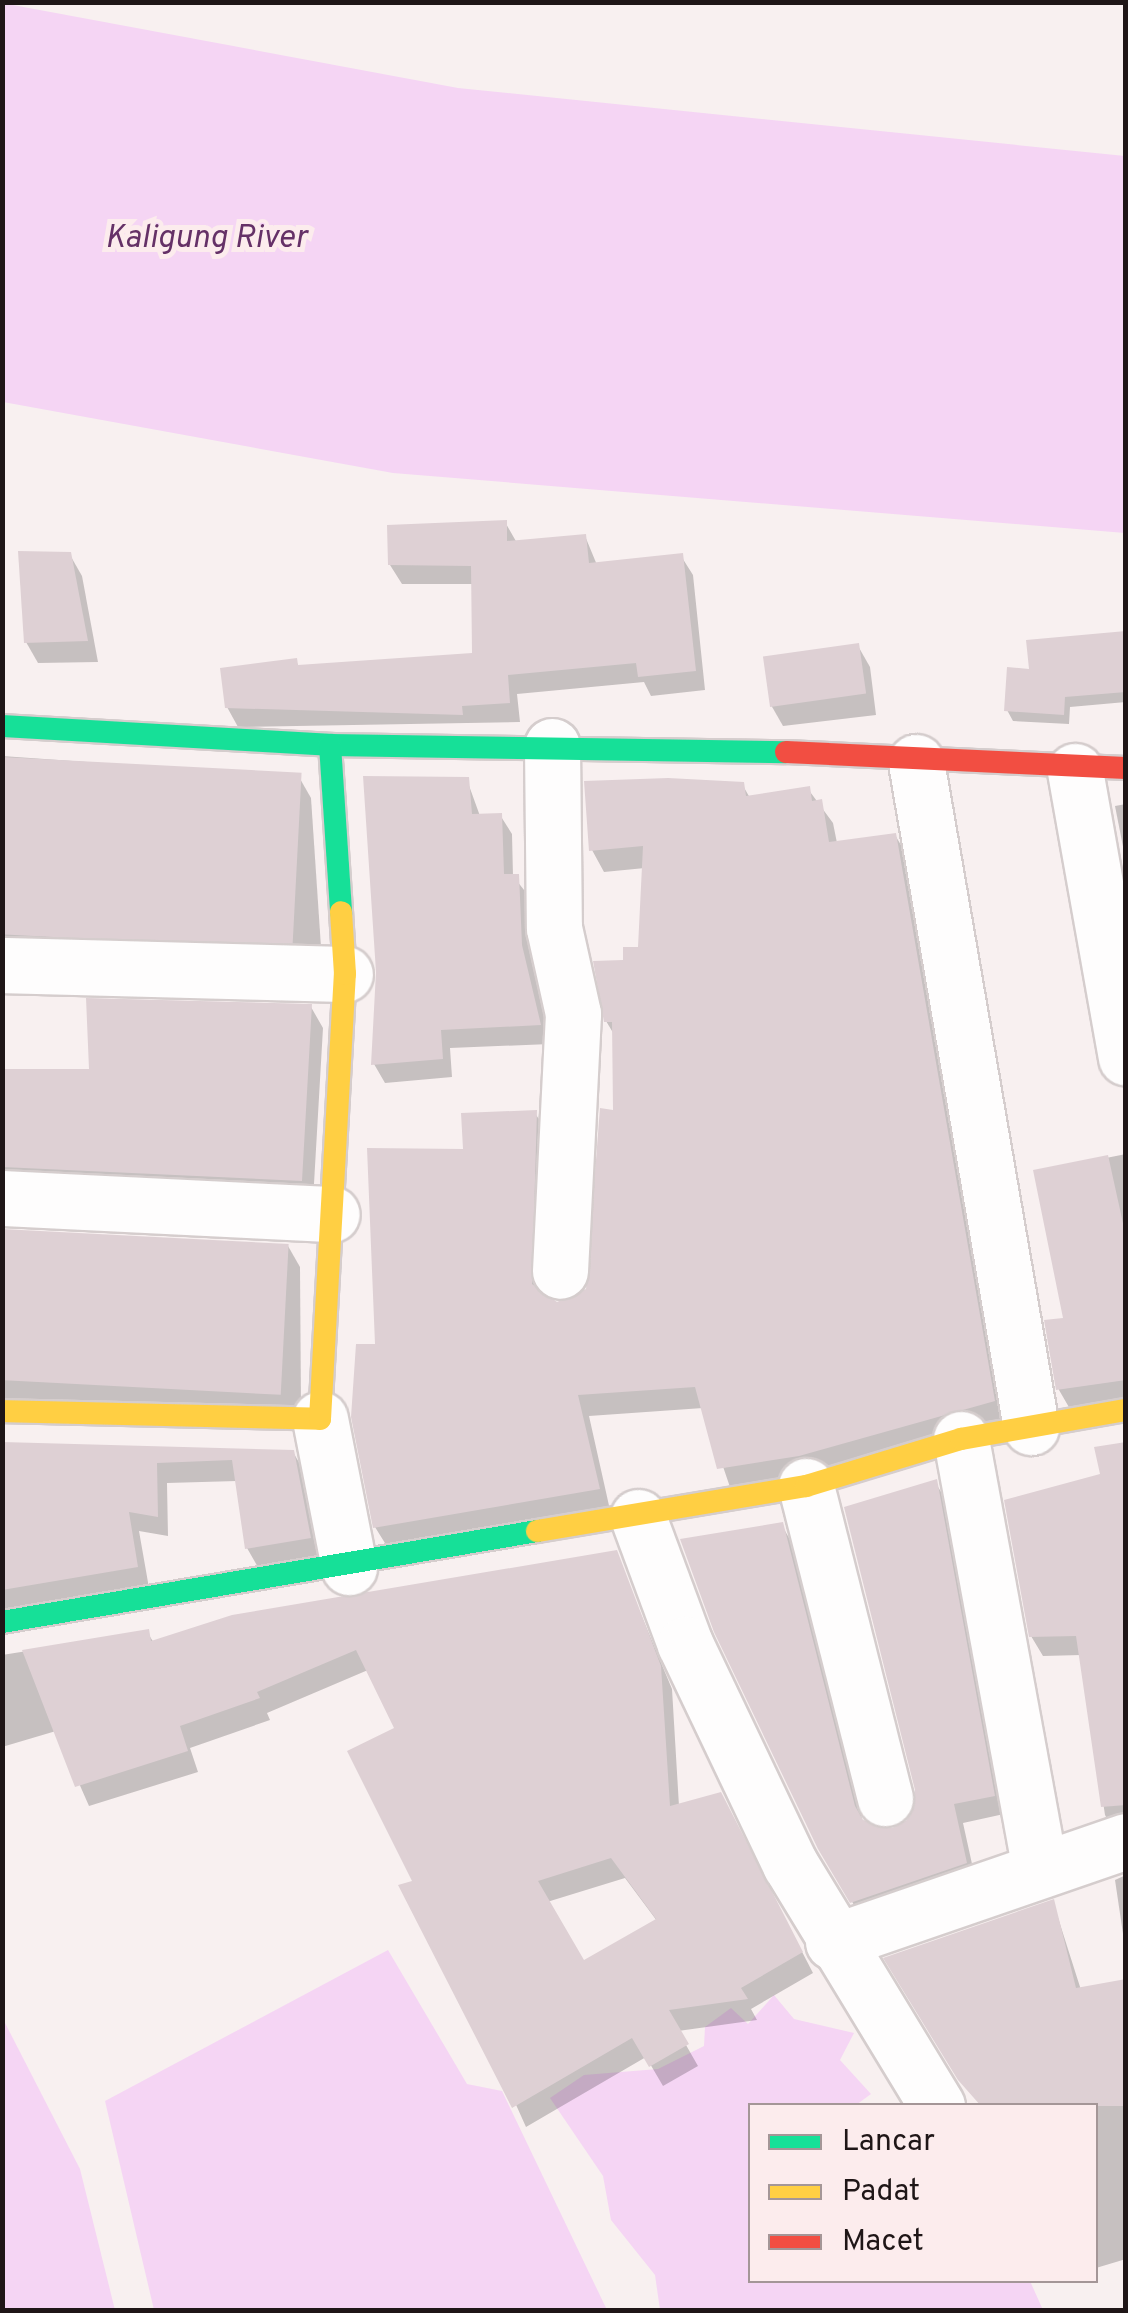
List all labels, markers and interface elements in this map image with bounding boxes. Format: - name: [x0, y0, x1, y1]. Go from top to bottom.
- water label: Kaligung River: [105, 220, 307, 258]
- legend: [748, 2103, 1098, 2283]
- text: Lancar: [842, 2124, 935, 2161]
- text: Padat: [842, 2174, 920, 2211]
- text: Macet: [842, 2224, 924, 2261]

